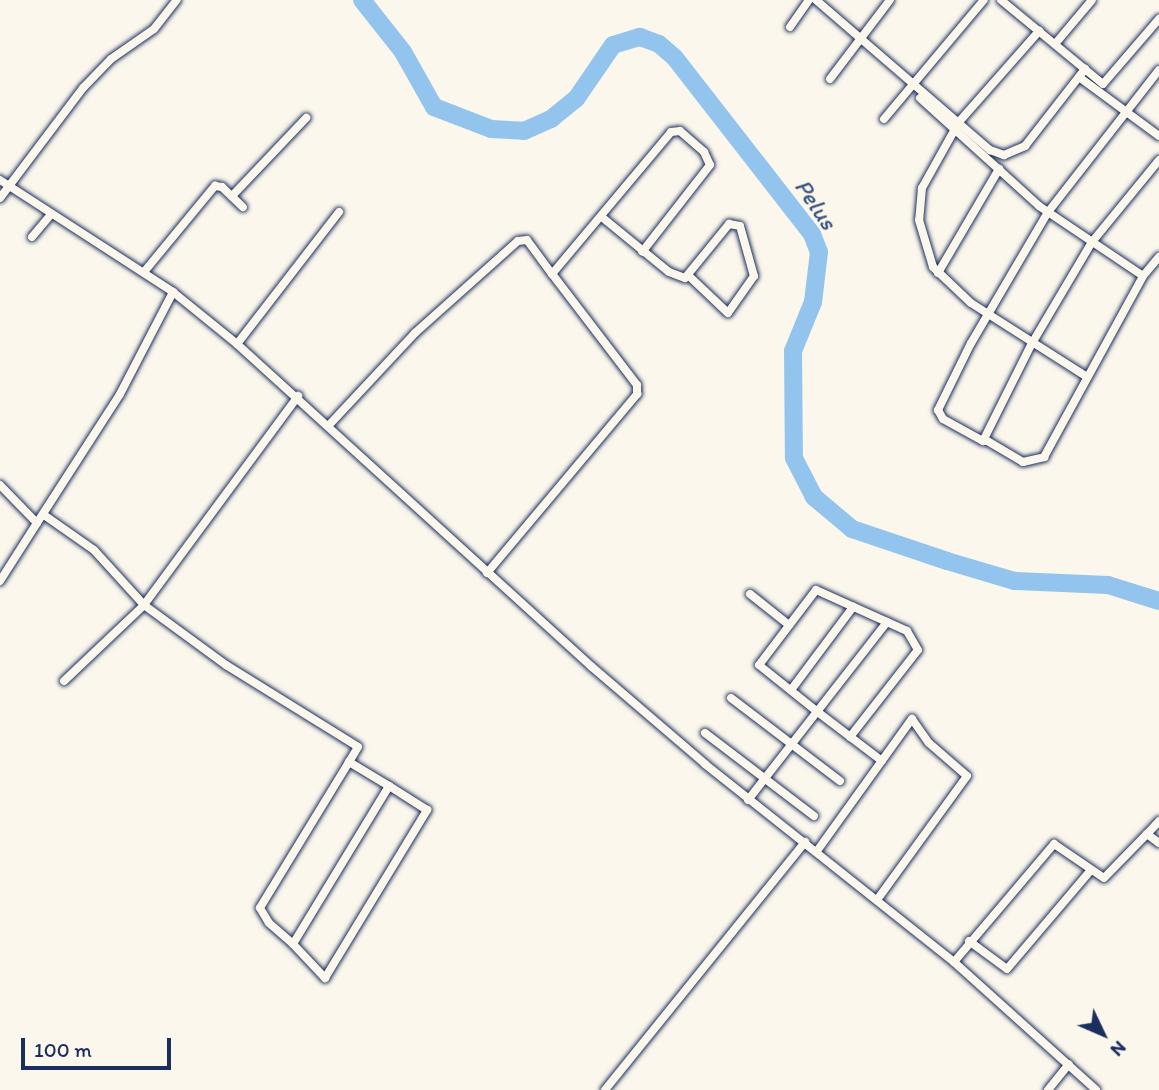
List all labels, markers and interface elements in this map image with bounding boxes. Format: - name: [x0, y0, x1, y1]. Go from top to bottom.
- water label: Pelus: [789, 173, 843, 235]
- north arrow: [1068, 999, 1138, 1069]
- scale bar: [24, 1024, 175, 1068]
- text: N: [1106, 1036, 1131, 1062]
- text: 100 m: [34, 1037, 92, 1062]

